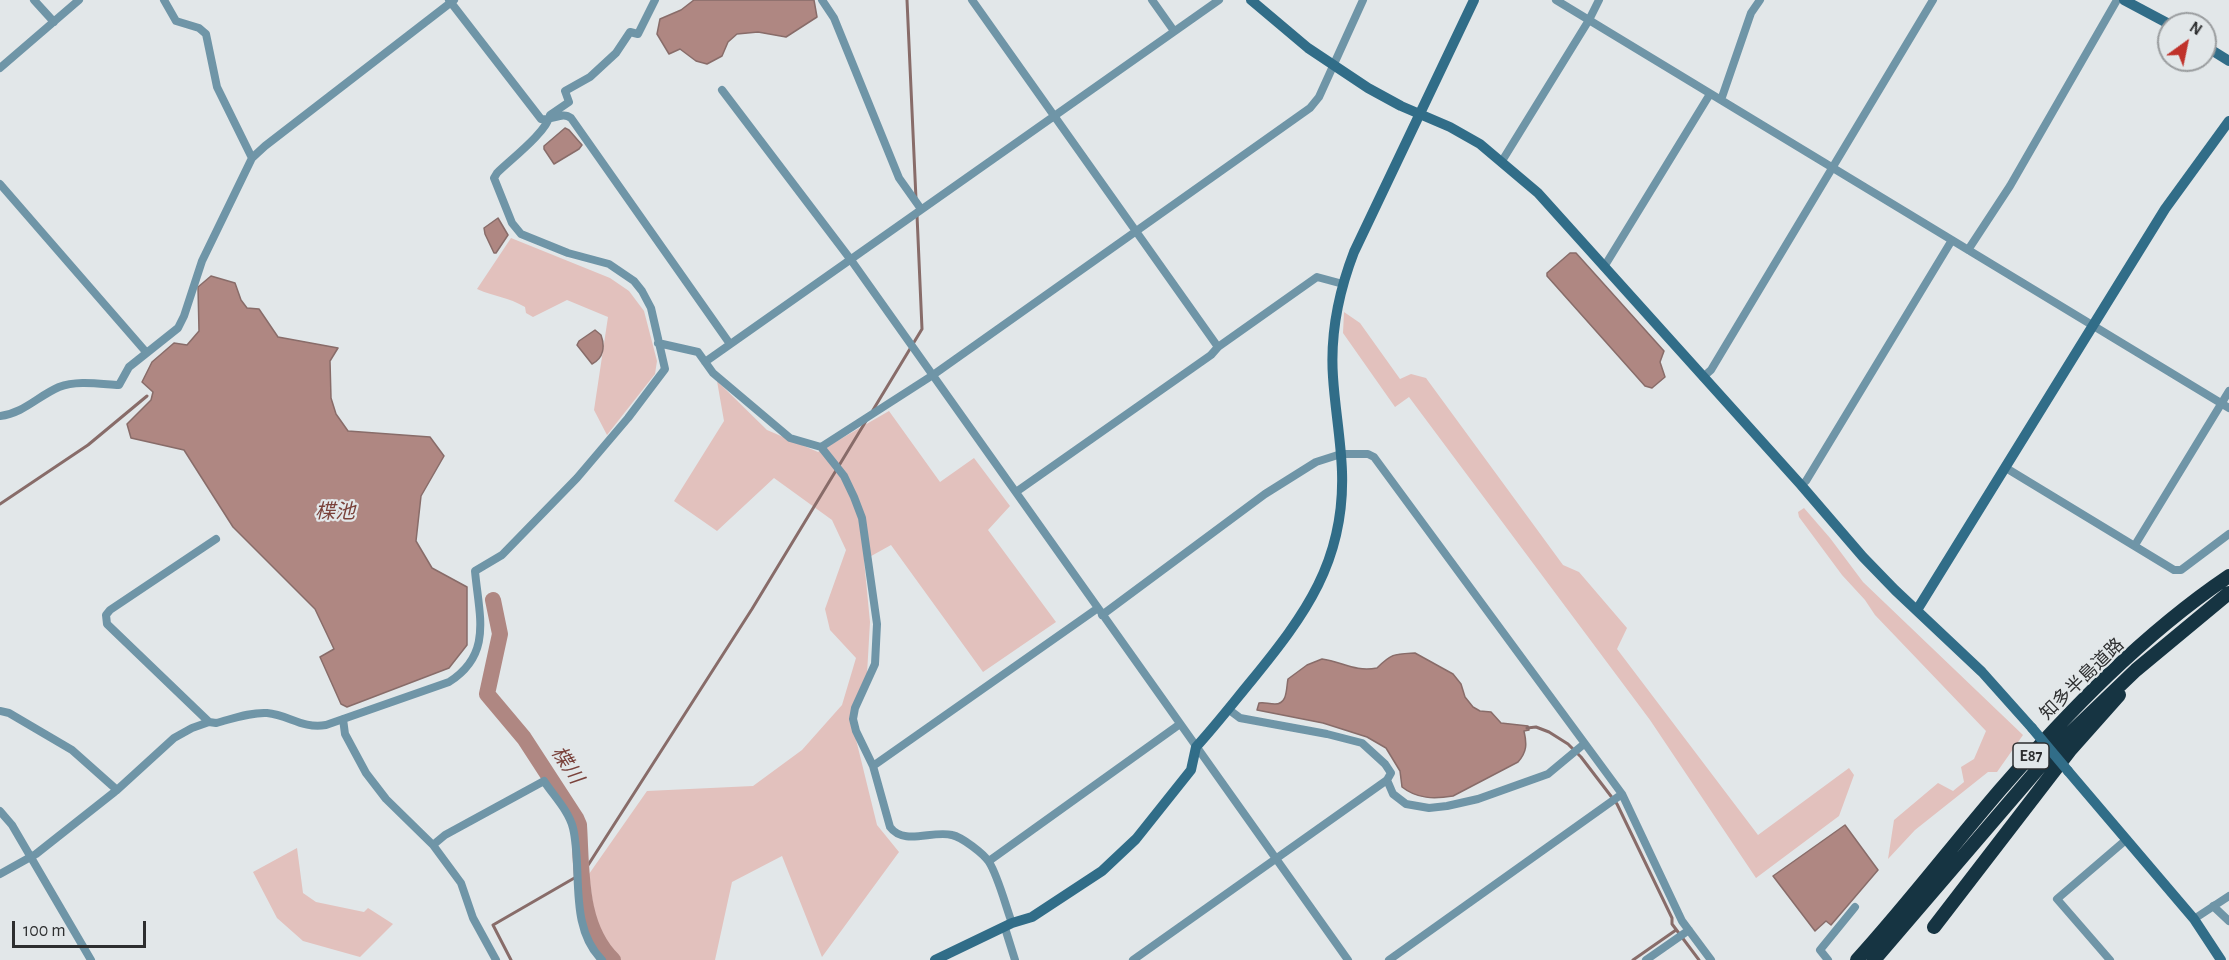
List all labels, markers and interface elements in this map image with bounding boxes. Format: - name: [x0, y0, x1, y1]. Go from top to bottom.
- north arrow: [2157, 12, 2217, 72]
- text: N: [2187, 19, 2205, 38]
- water label: 楪池: [315, 500, 355, 524]
- street label: 知多半島道路: [2036, 634, 2128, 724]
- water label: 楪川: [546, 742, 588, 788]
- road number: E87: [2013, 743, 2049, 769]
- scale bar: [15, 909, 148, 947]
- text: 100 m: [23, 922, 66, 940]

